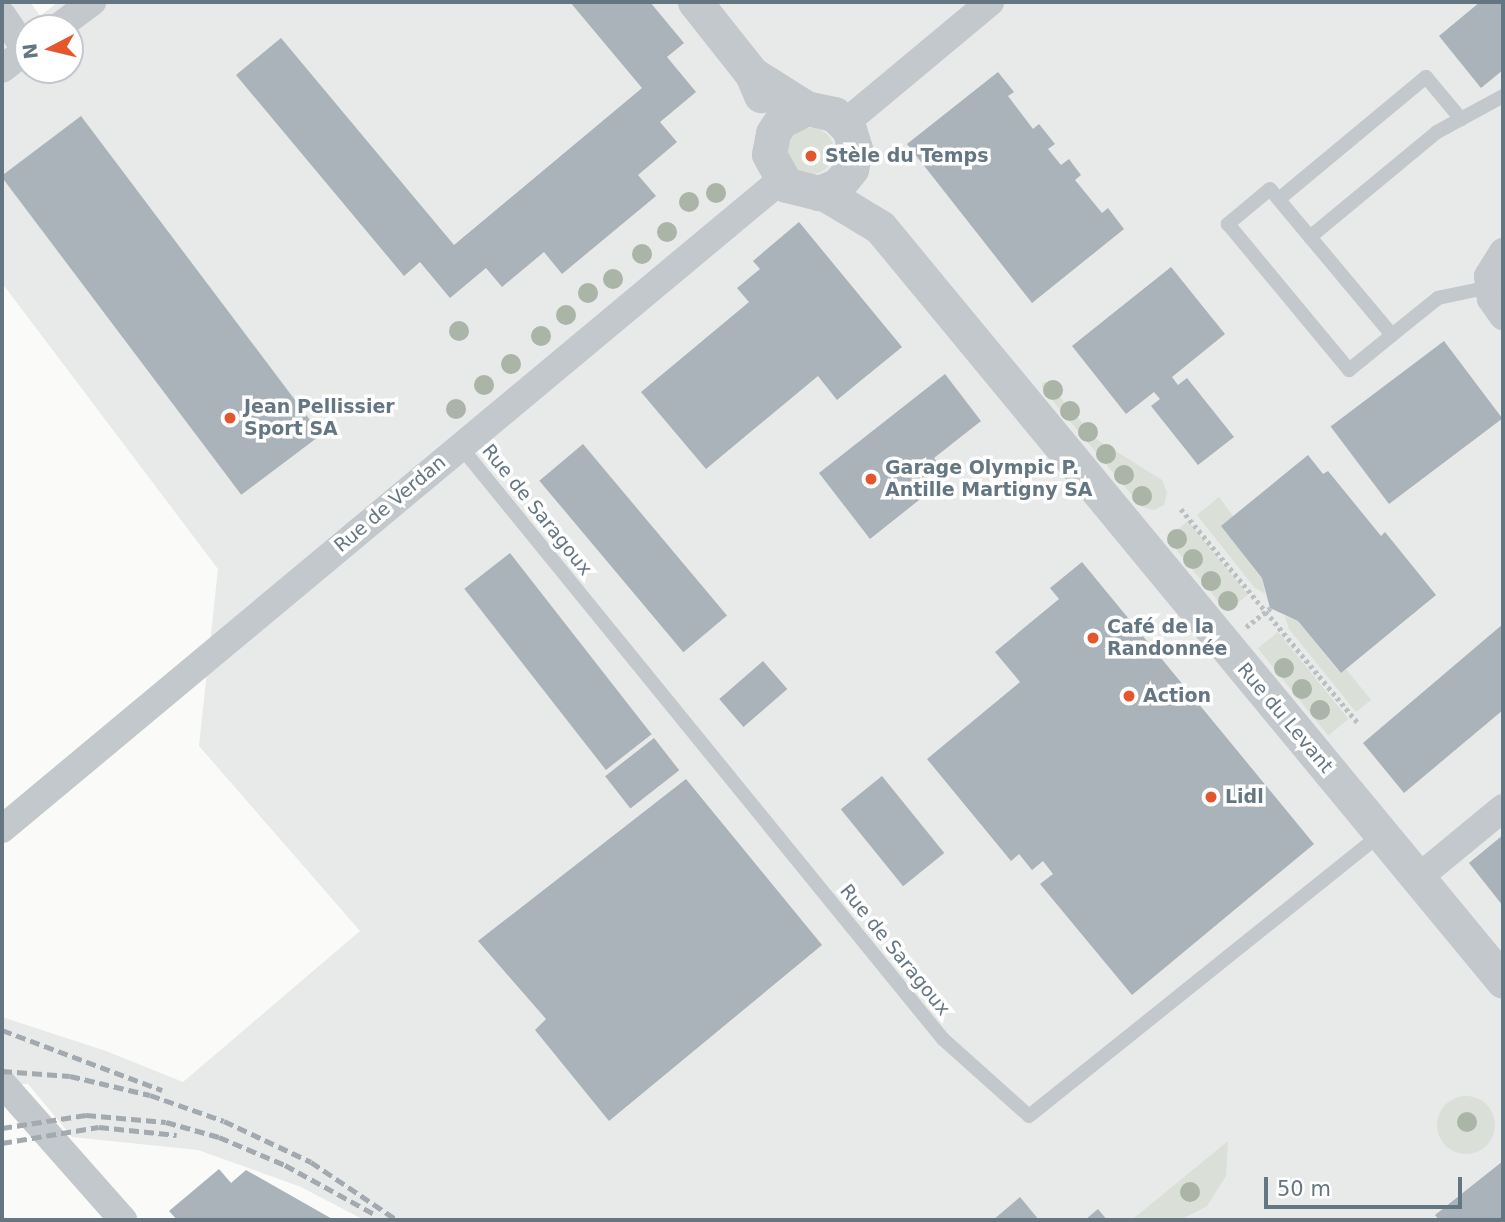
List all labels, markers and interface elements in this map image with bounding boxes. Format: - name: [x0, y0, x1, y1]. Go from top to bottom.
- north arrow: [14, 14, 84, 84]
- text: N: [18, 42, 42, 61]
- place label: Stèle du Temps: [825, 145, 988, 167]
- marker: Stèle du Temps: [803, 148, 819, 164]
- place label: Jean Pellissier Sport SA: [244, 396, 395, 440]
- marker: Jean Pellissier Sport SA: [222, 410, 238, 426]
- street label: Rue de Saragoux: [477, 440, 597, 580]
- street label: Rue de Verdan: [330, 451, 450, 557]
- place label: Garage Olympic P. Antille Martigny SA: [885, 457, 1093, 501]
- marker: Garage Olympic P. Antille Martigny SA: [863, 471, 879, 487]
- place label: Café de la Randonnée: [1107, 616, 1227, 660]
- marker: Café de la Randonnée: [1085, 630, 1101, 646]
- street label: Rue du Levant: [1232, 658, 1338, 778]
- place label: Action: [1143, 685, 1211, 707]
- marker: Action: [1121, 688, 1137, 704]
- place label: Lidl: [1225, 786, 1264, 808]
- marker: Lidl: [1203, 789, 1219, 805]
- street label: Rue de Saragoux: [835, 880, 955, 1020]
- scale bar: [1267, 1162, 1465, 1206]
- text: 50 m: [1277, 1177, 1331, 1201]

